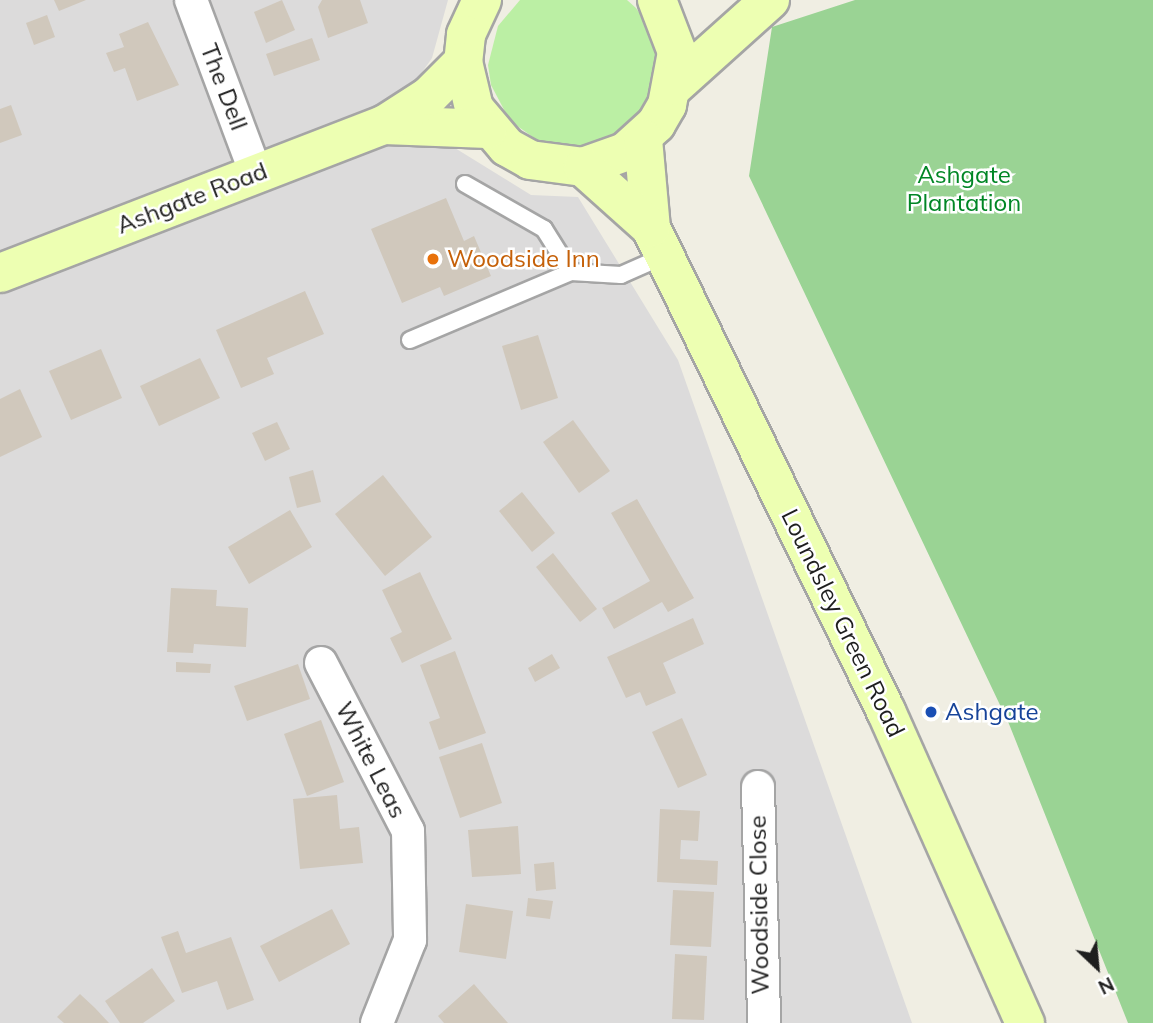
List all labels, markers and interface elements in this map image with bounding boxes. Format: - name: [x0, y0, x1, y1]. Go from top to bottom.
- street label: The Dell: [194, 40, 254, 134]
- street label: Ashgate Road: [113, 156, 271, 240]
- park label: Ashgate Plantation: [907, 161, 1021, 217]
- place label: Woodside Inn: [447, 245, 600, 273]
- marker: Woodside Inn: [425, 251, 441, 267]
- street label: Loundsley Green Road: [775, 504, 911, 742]
- street label: White Leas: [329, 697, 413, 823]
- place label: Ashgate: [945, 698, 1039, 726]
- marker: Ashgate: [923, 704, 939, 720]
- street label: Woodside Close: [743, 815, 775, 995]
- north arrow: [1062, 932, 1132, 1002]
- text: N: [1094, 972, 1118, 1000]

